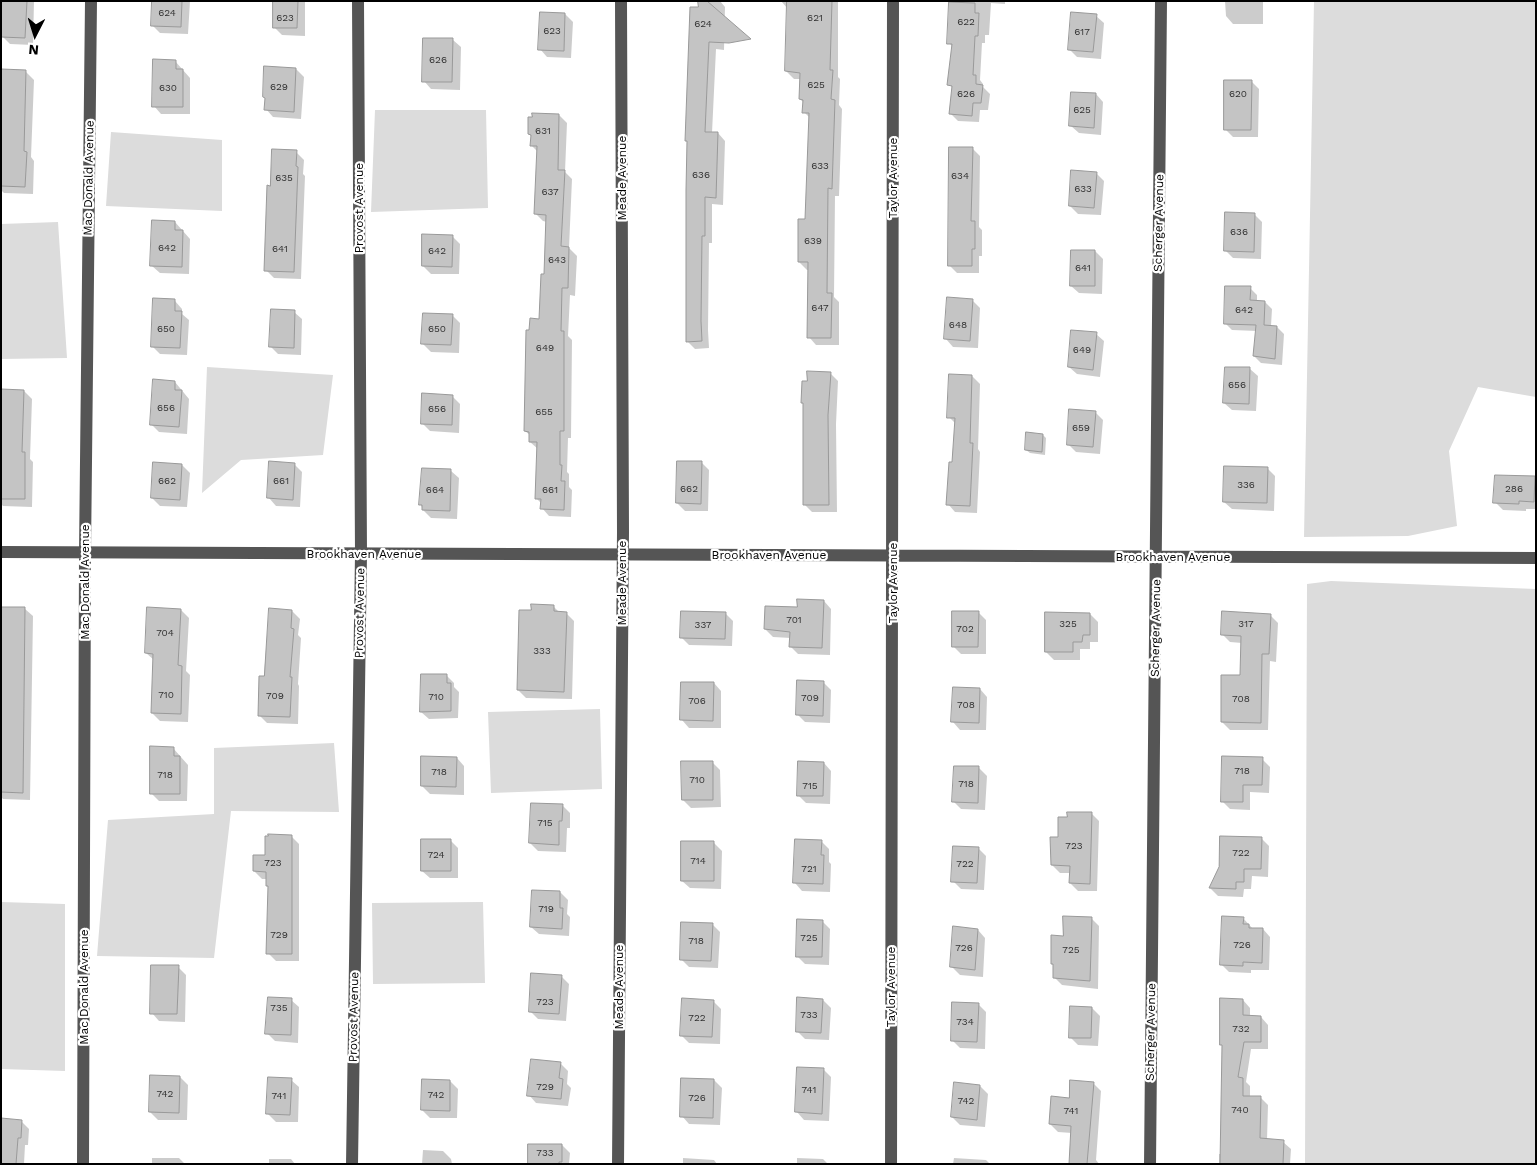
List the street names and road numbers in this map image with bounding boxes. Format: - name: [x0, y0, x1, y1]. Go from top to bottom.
- street label: Mac Donald Avenue: [81, 120, 97, 236]
- street label: Meade Avenue: [615, 136, 629, 220]
- street label: Taylor Avenue: [886, 138, 900, 218]
- street label: Provost Avenue: [352, 163, 366, 253]
- street label: Scherger Avenue: [1151, 174, 1167, 272]
- street label: Mac Donald Avenue: [78, 524, 92, 640]
- street label: Meade Avenue: [615, 541, 629, 625]
- street label: Taylor Avenue: [886, 543, 900, 623]
- street label: Brookhaven Avenue: [307, 547, 421, 561]
- street label: Brookhaven Avenue: [712, 548, 826, 562]
- street label: Brookhaven Avenue: [1116, 550, 1230, 564]
- street label: Provost Avenue: [352, 568, 368, 658]
- street label: Scherger Avenue: [1148, 579, 1164, 677]
- street label: Mac Donald Avenue: [77, 929, 91, 1045]
- street label: Meade Avenue: [612, 945, 626, 1029]
- street label: Taylor Avenue: [884, 947, 898, 1027]
- street label: Provost Avenue: [346, 972, 362, 1062]
- street label: Scherger Avenue: [1143, 983, 1159, 1081]

